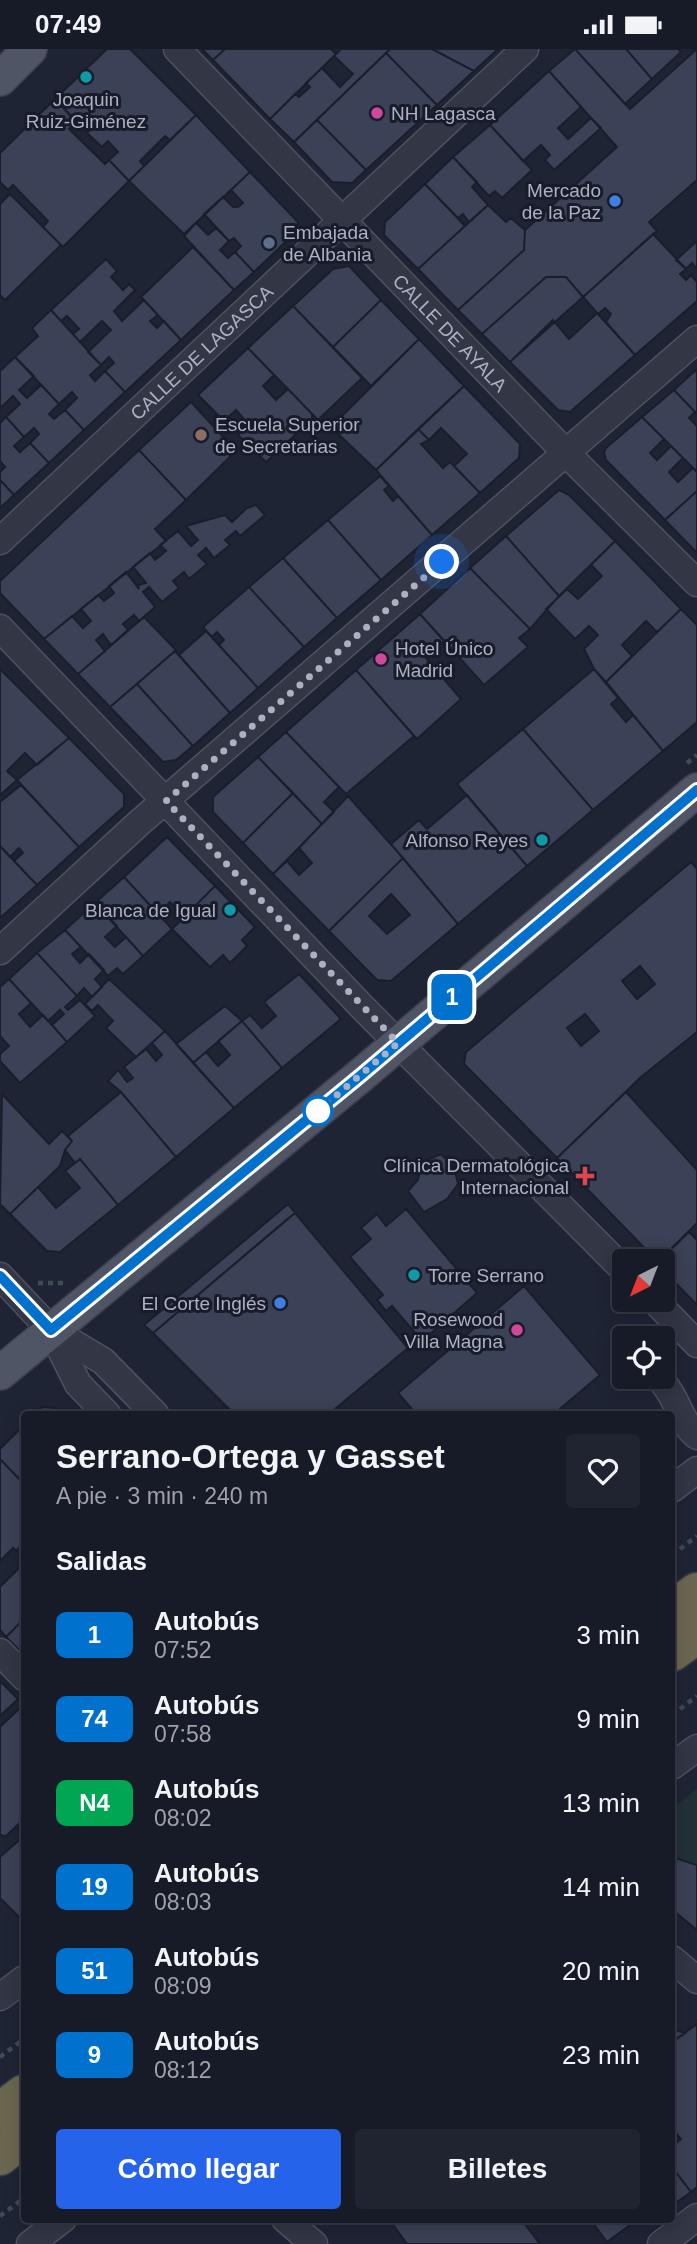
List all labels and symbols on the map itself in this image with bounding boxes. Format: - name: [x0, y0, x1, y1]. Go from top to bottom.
- marker: Joaquin Ruiz-Giménez: [78, 69, 94, 85]
- place label: Joaquin Ruiz-Giménez: [26, 89, 146, 132]
- place label: NH Lagasca: [391, 103, 496, 124]
- marker: NH Lagasca: [369, 105, 385, 121]
- place label: Mercado de la Paz: [522, 180, 601, 223]
- marker: Mercado de la Paz: [607, 193, 623, 209]
- place label: Embajada de Albania: [283, 222, 372, 265]
- marker: Embajada de Albania: [261, 235, 277, 251]
- street label: CALLE DE AYALA: [389, 270, 512, 396]
- street label: CALLE DE LAGASCA: [126, 280, 277, 424]
- place label: Escuela Superior de Secretarias: [215, 414, 360, 457]
- marker: Escuela Superior de Secretarias: [193, 427, 209, 443]
- your location: [424, 544, 459, 579]
- place label: Hotel Único Madrid: [395, 638, 493, 681]
- marker: Hotel Único Madrid: [373, 651, 389, 667]
- place label: Alfonso Reyes: [405, 830, 528, 851]
- marker: Alfonso Reyes: [534, 832, 550, 848]
- place label: Blanca de Igual: [85, 900, 216, 921]
- marker: Blanca de Igual: [222, 902, 238, 918]
- line badge: 1: [429, 974, 475, 1020]
- unlabelled marker: [303, 1096, 333, 1126]
- place label: Clínica Dermatológica Internacional: [383, 1155, 569, 1198]
- marker: Clínica Dermatológica Internacional: [575, 1166, 595, 1186]
- north arrow: [612, 1249, 676, 1313]
- place label: Torre Serrano: [428, 1265, 544, 1286]
- marker: Torre Serrano: [406, 1267, 422, 1283]
- place label: El Corte Inglés: [141, 1293, 266, 1314]
- marker: El Corte Inglés: [272, 1295, 288, 1311]
- place label: Rosewood Villa Magna: [404, 1309, 503, 1352]
- marker: Rosewood Villa Magna: [509, 1322, 525, 1338]

